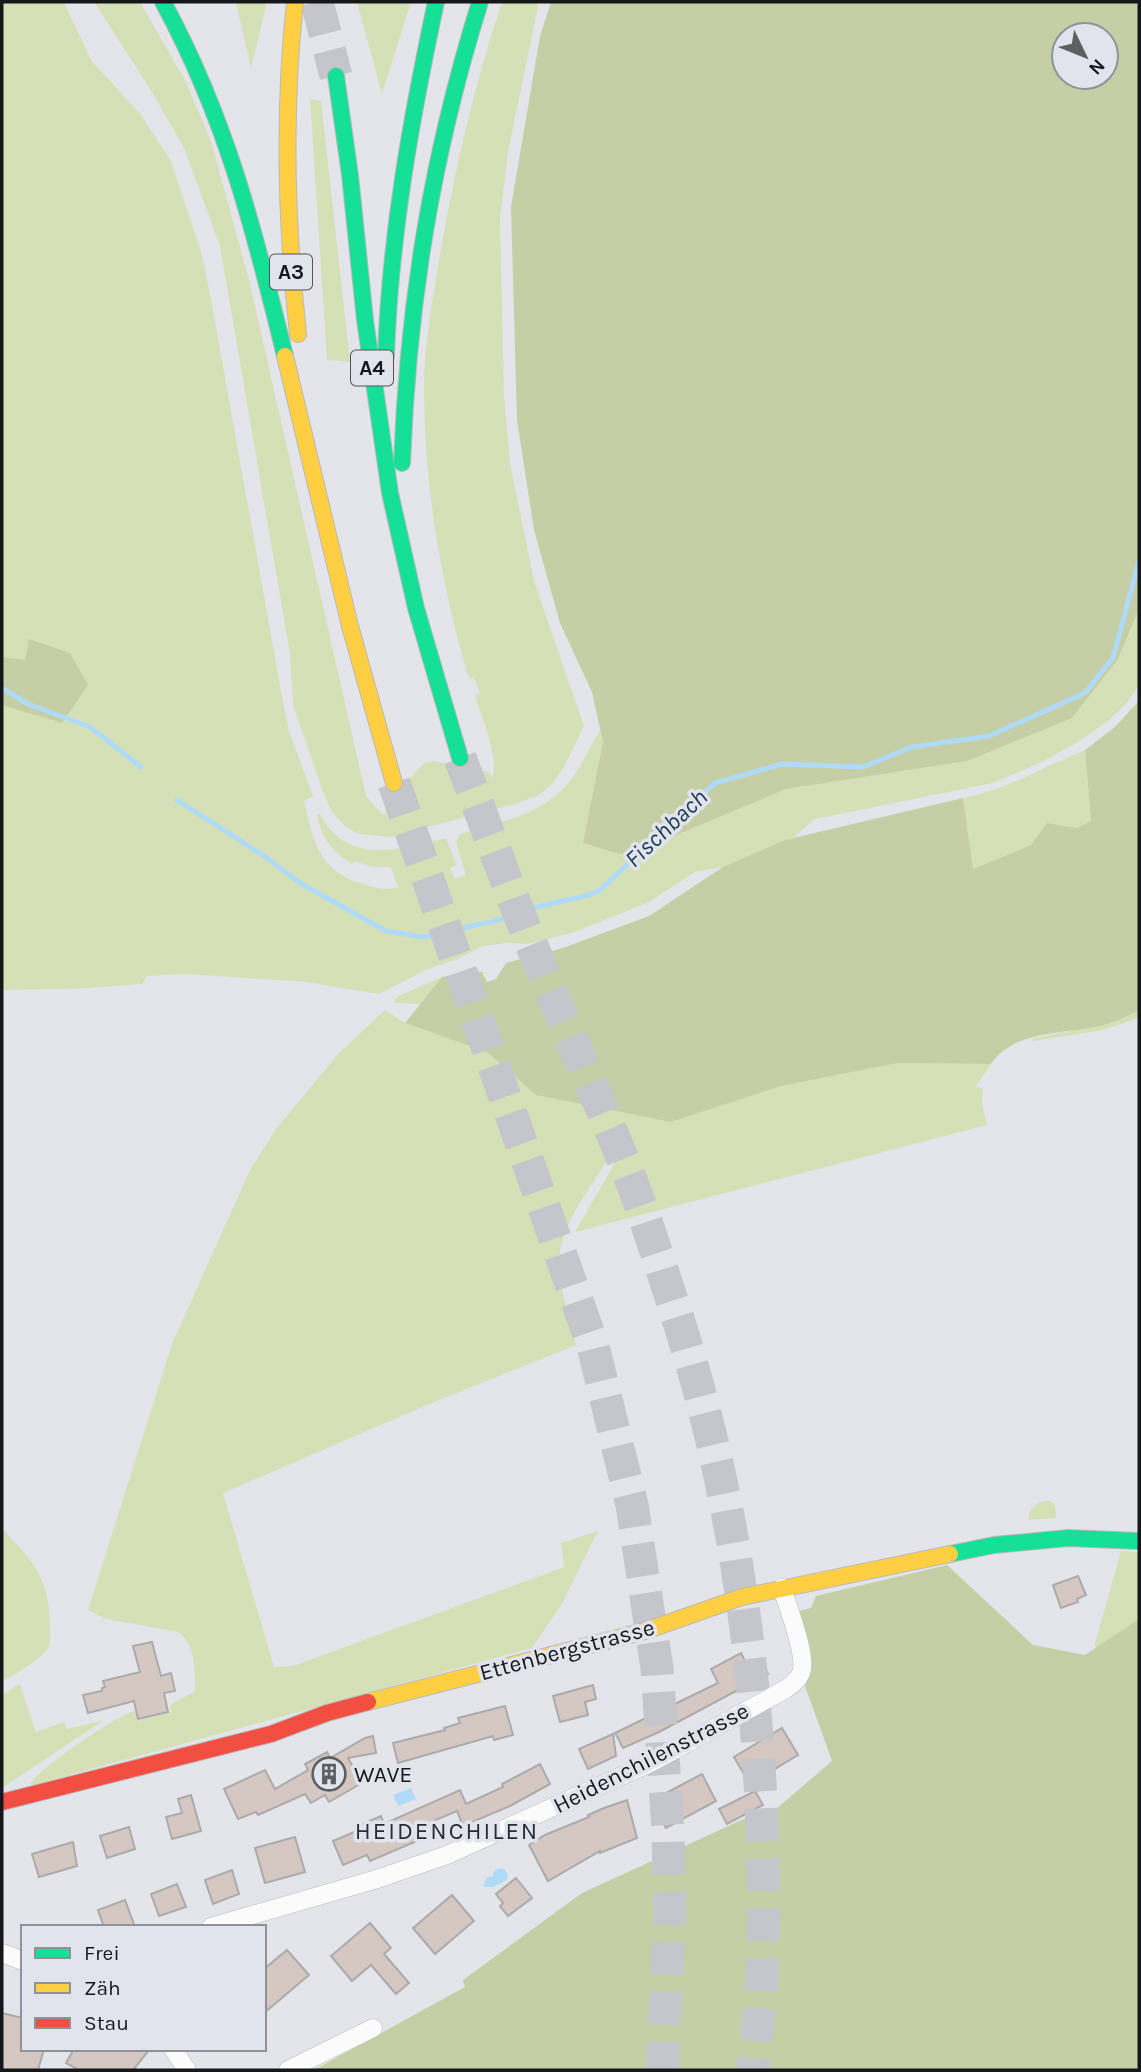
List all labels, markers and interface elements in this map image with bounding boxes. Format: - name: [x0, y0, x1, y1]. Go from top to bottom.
- north arrow: [1050, 21, 1120, 91]
- text: N: [1084, 54, 1109, 79]
- road number: A3: [270, 254, 312, 290]
- road number: A4: [351, 350, 393, 386]
- water label: Fischbach: [619, 783, 713, 873]
- street label: Ettenbergstrasse: [477, 1614, 657, 1686]
- street label: Heidenchilenstrasse: [549, 1697, 753, 1819]
- building icon: WAVE: [310, 1755, 348, 1793]
- place label: WAVE: [354, 1761, 412, 1788]
- district label: HEIDENCHILEN: [355, 1817, 539, 1845]
- legend: [21, 1925, 266, 2051]
- text: Frei: [84, 1941, 120, 1965]
- text: Zäh: [84, 1976, 121, 2000]
- text: Stau: [84, 2011, 129, 2035]

